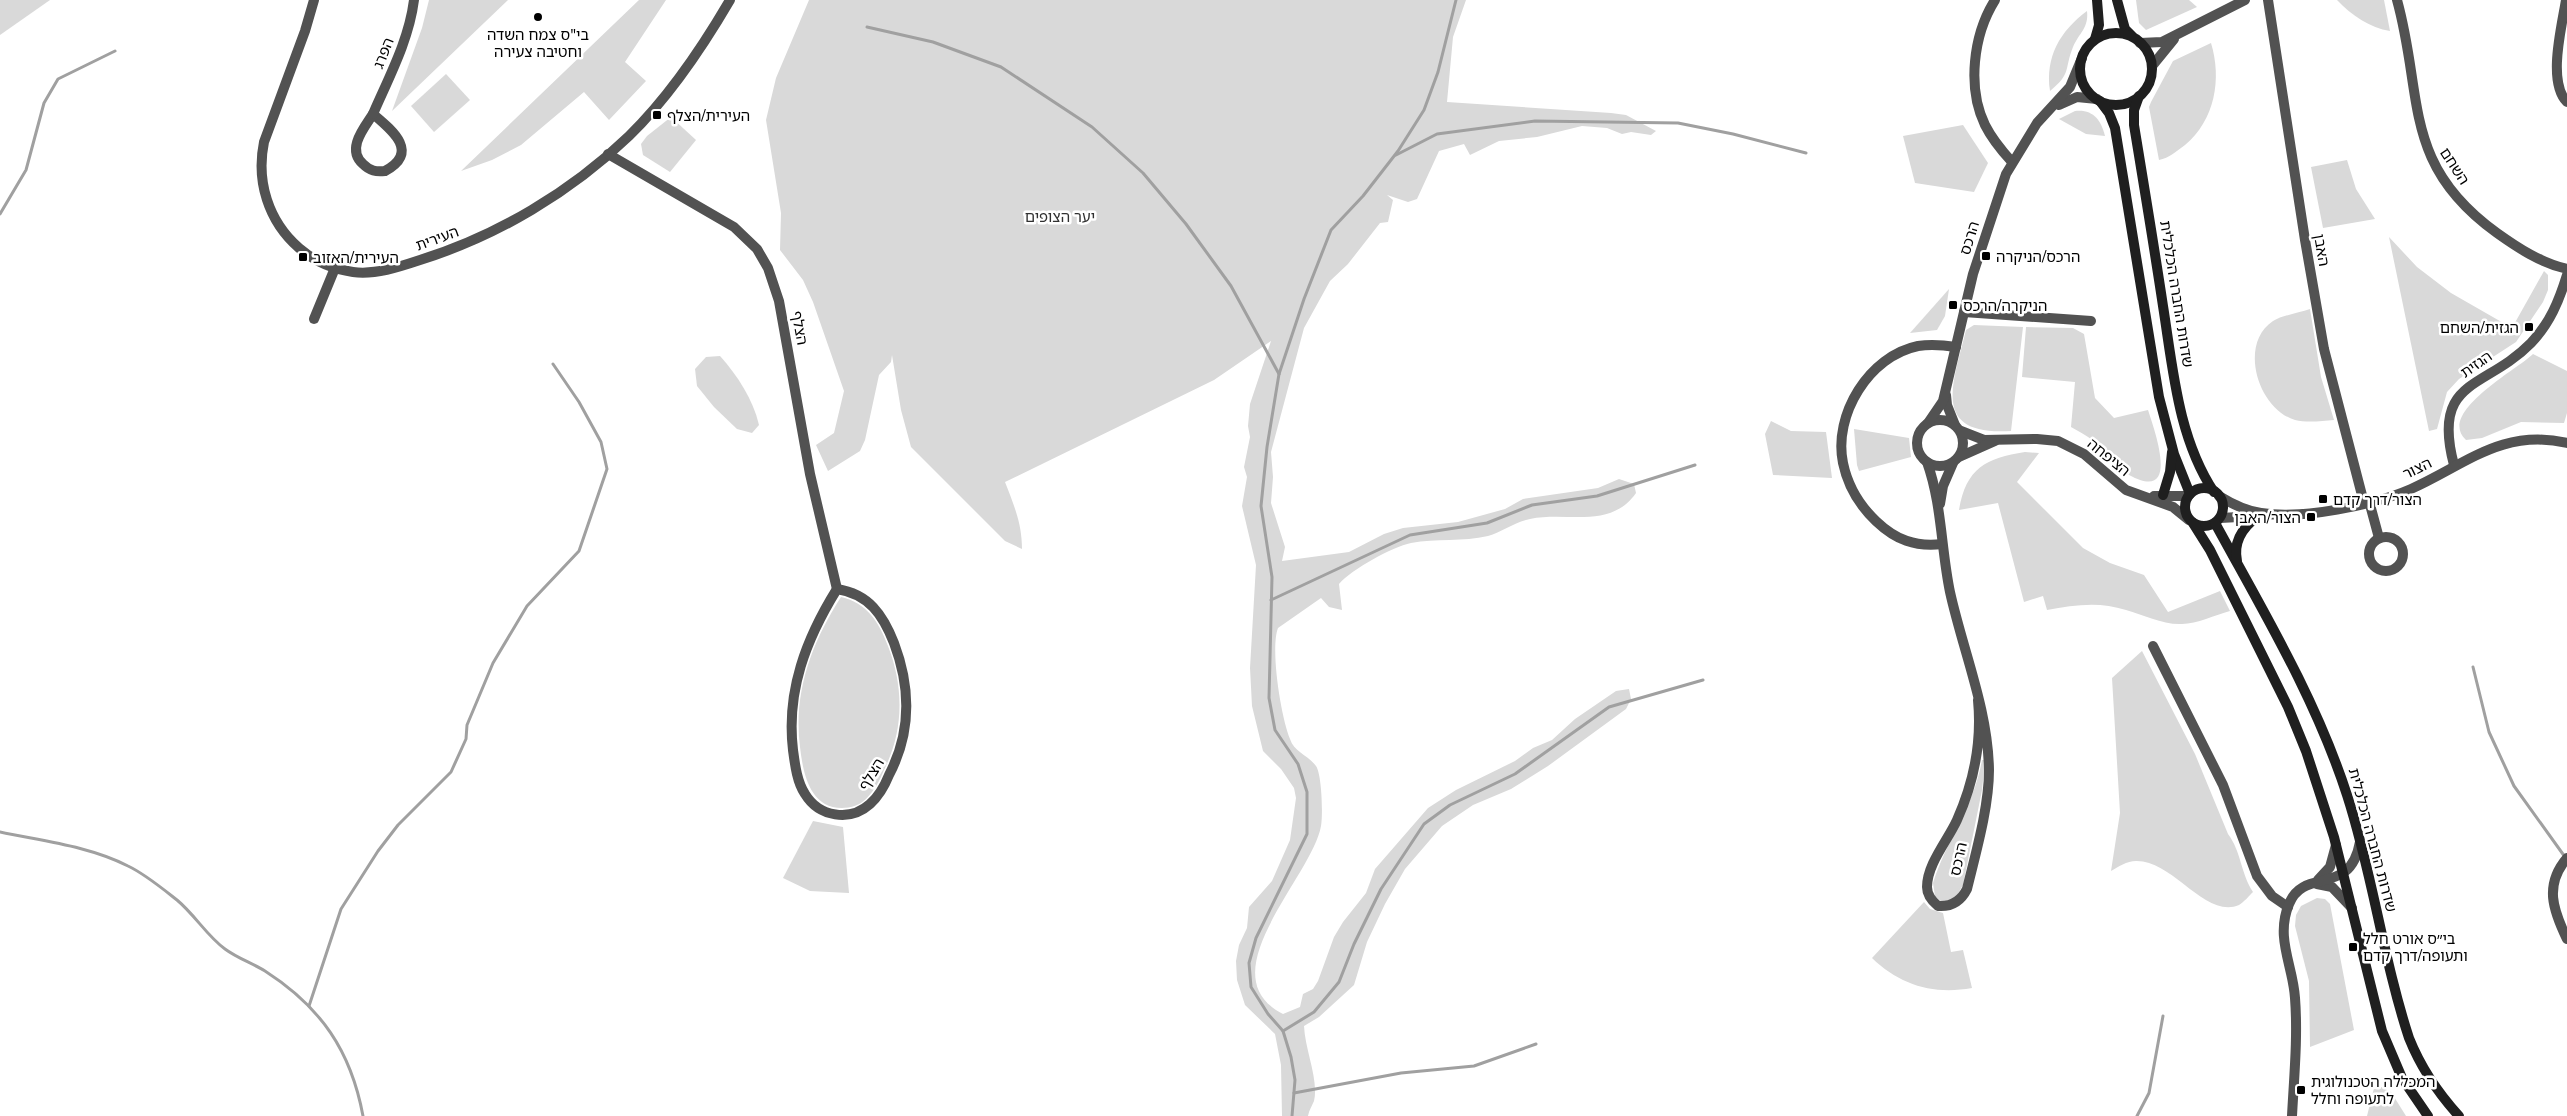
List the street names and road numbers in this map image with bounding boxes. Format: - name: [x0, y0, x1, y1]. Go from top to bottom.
- street label: הפרג: [368, 35, 398, 71]
- street label: השחם: [2436, 144, 2474, 188]
- street label: הרכס: [1955, 219, 1983, 257]
- street label: שדרות החברה הכלכלית: [2156, 219, 2198, 369]
- street label: העירית: [413, 221, 461, 255]
- street label: האבן: [2310, 232, 2334, 268]
- street label: הצלף: [788, 309, 812, 347]
- street label: הגזית: [2456, 346, 2496, 382]
- street label: הציפחה: [2084, 434, 2134, 480]
- street label: הצור: [2399, 453, 2435, 483]
- street label: הצלף: [854, 754, 888, 794]
- street label: שדרות החברה הכלכלית: [2345, 766, 2401, 914]
- street label: הרכס: [1945, 840, 1971, 878]

